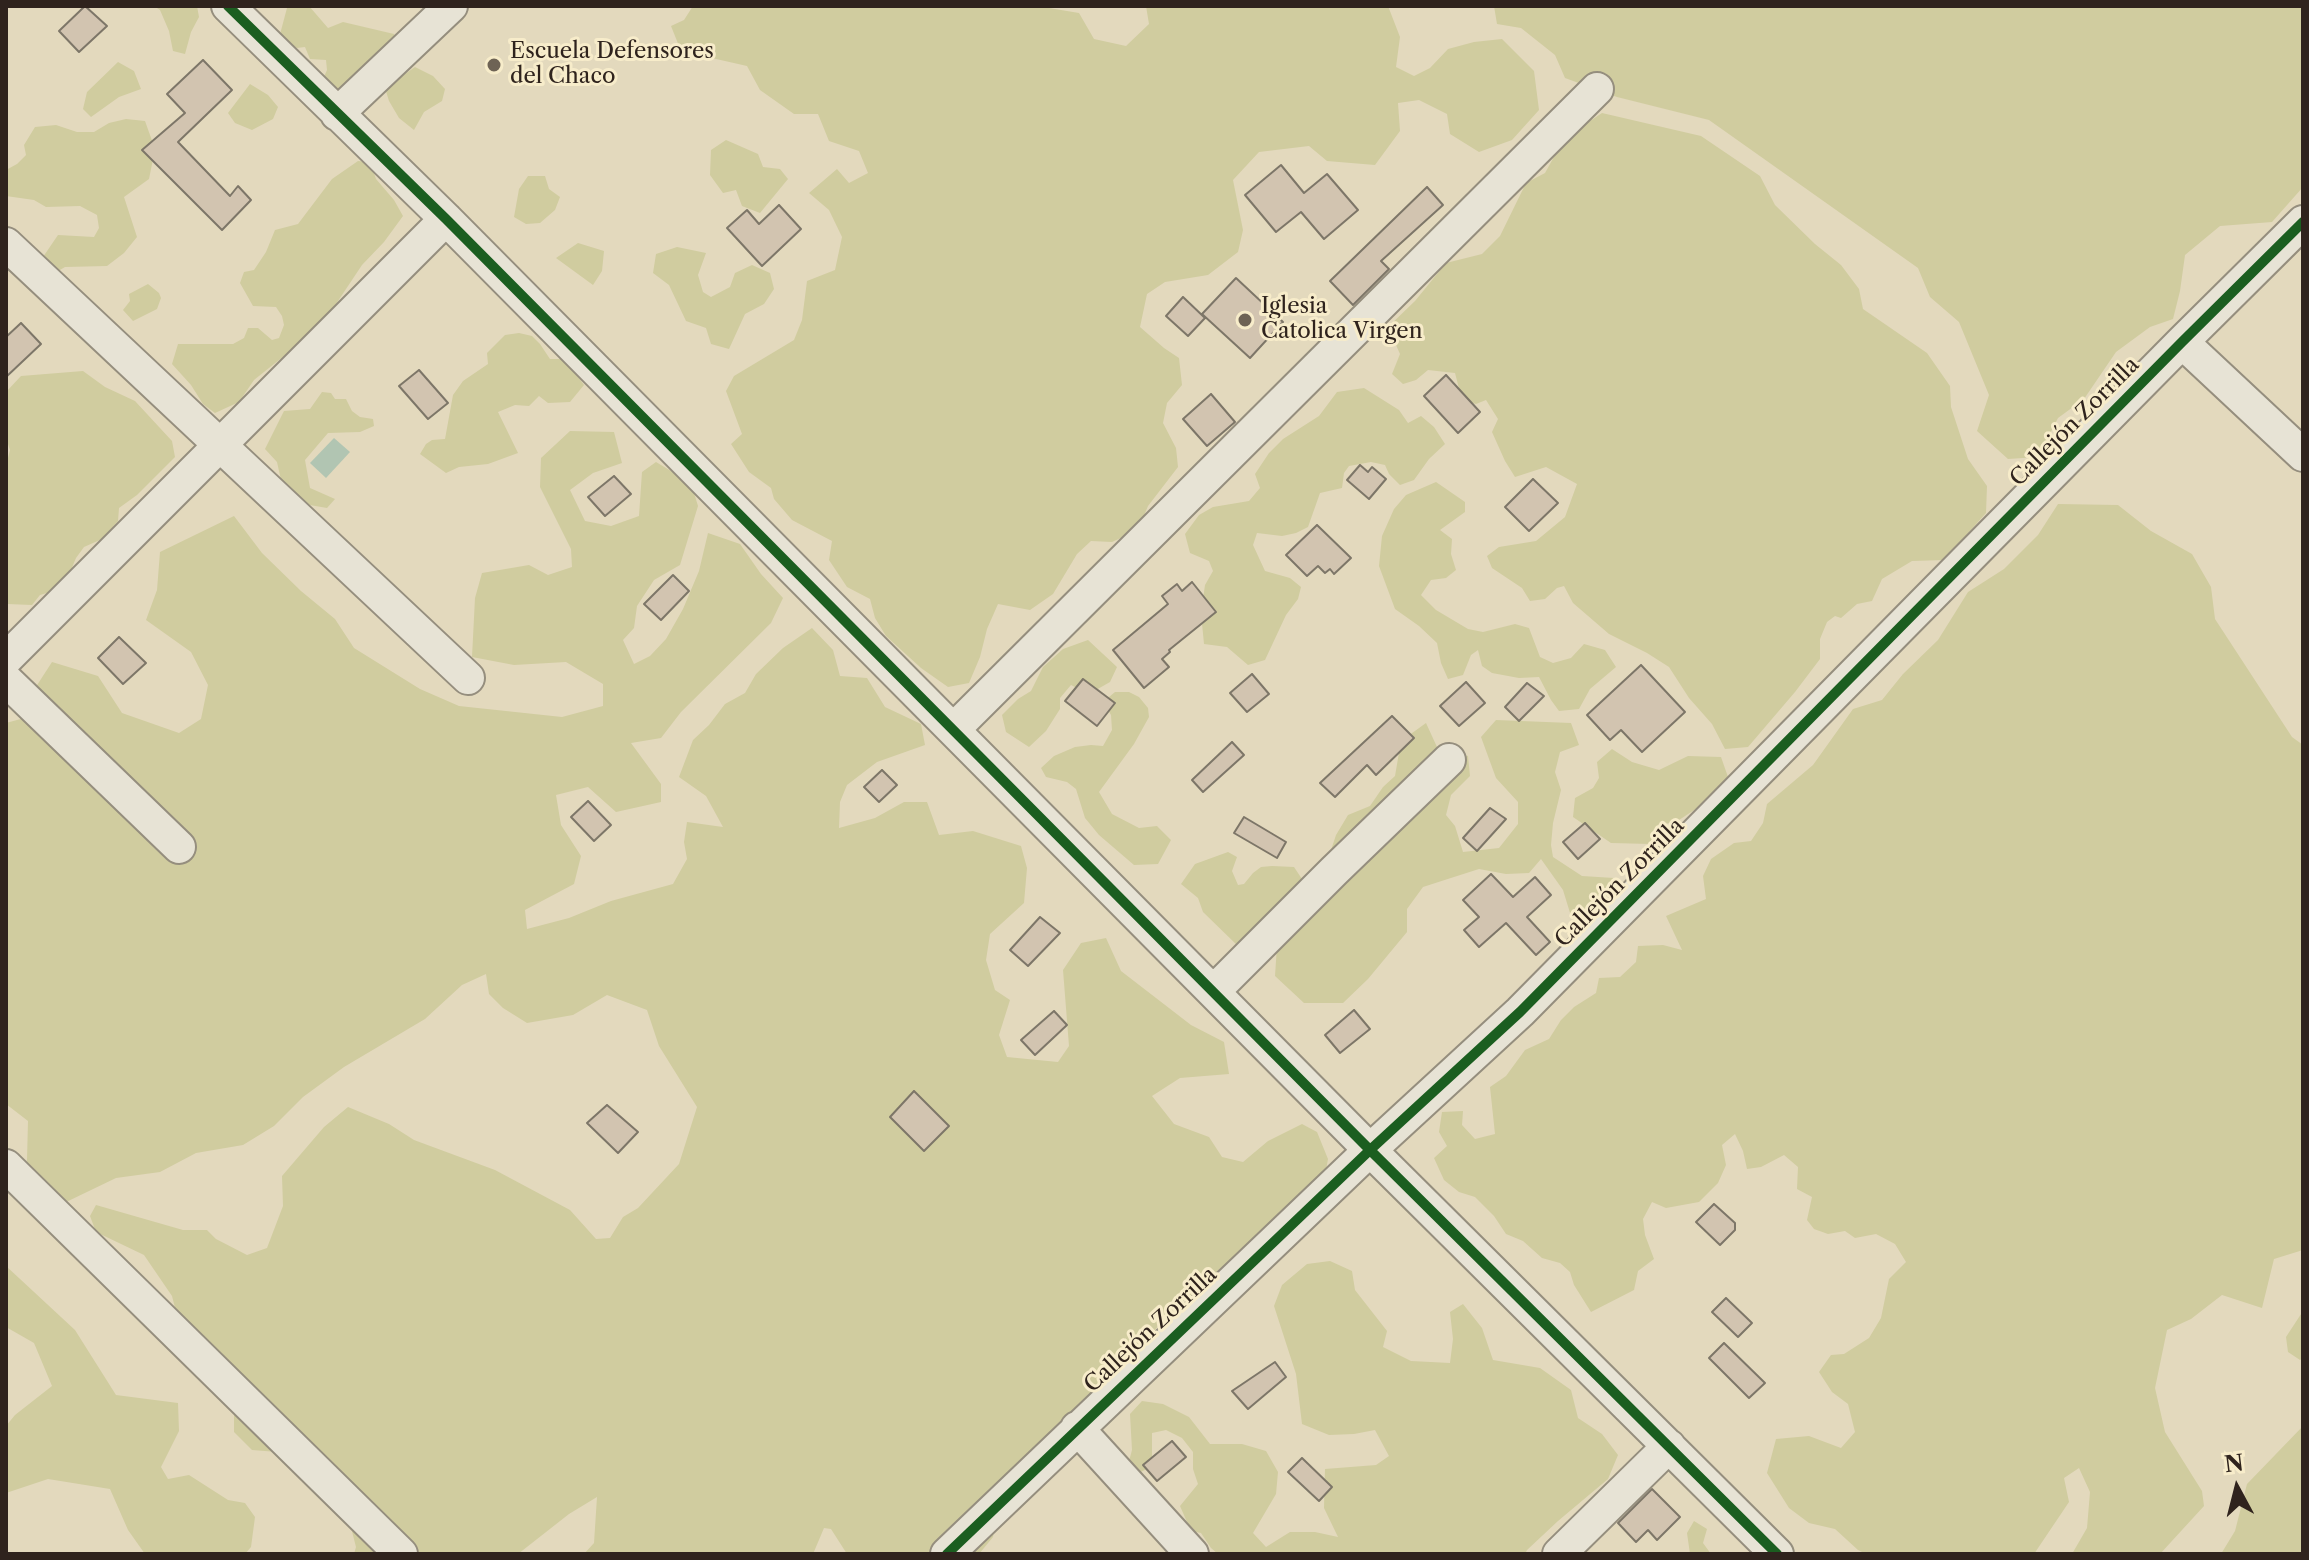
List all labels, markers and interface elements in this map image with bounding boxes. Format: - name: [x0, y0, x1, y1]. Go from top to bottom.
- place label: Escuela Defensores del Chaco: [510, 39, 714, 90]
- marker: Escuela Defensores del Chaco: [485, 56, 503, 74]
- place label: Iglesia Catolica Virgen: [1261, 294, 1422, 346]
- marker: Iglesia Catolica Virgen: [1236, 311, 1254, 329]
- street label: Callejón Zorrilla: [2005, 352, 2145, 492]
- street label: Callejón Zorrilla: [1550, 813, 1690, 953]
- street label: Callejón Zorrilla: [1079, 1262, 1223, 1398]
- north arrow: [2197, 1448, 2277, 1528]
- text: N: [2223, 1449, 2245, 1478]

